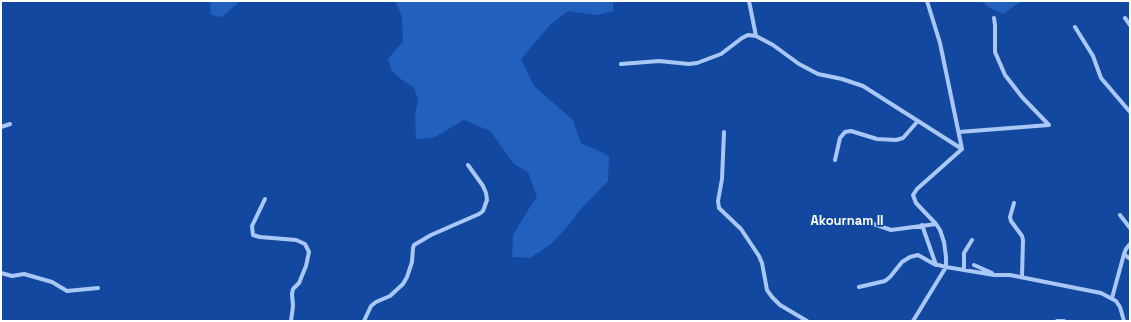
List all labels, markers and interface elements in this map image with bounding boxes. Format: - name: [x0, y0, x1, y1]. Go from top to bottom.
- district label: Akournam II: [810, 213, 884, 229]

